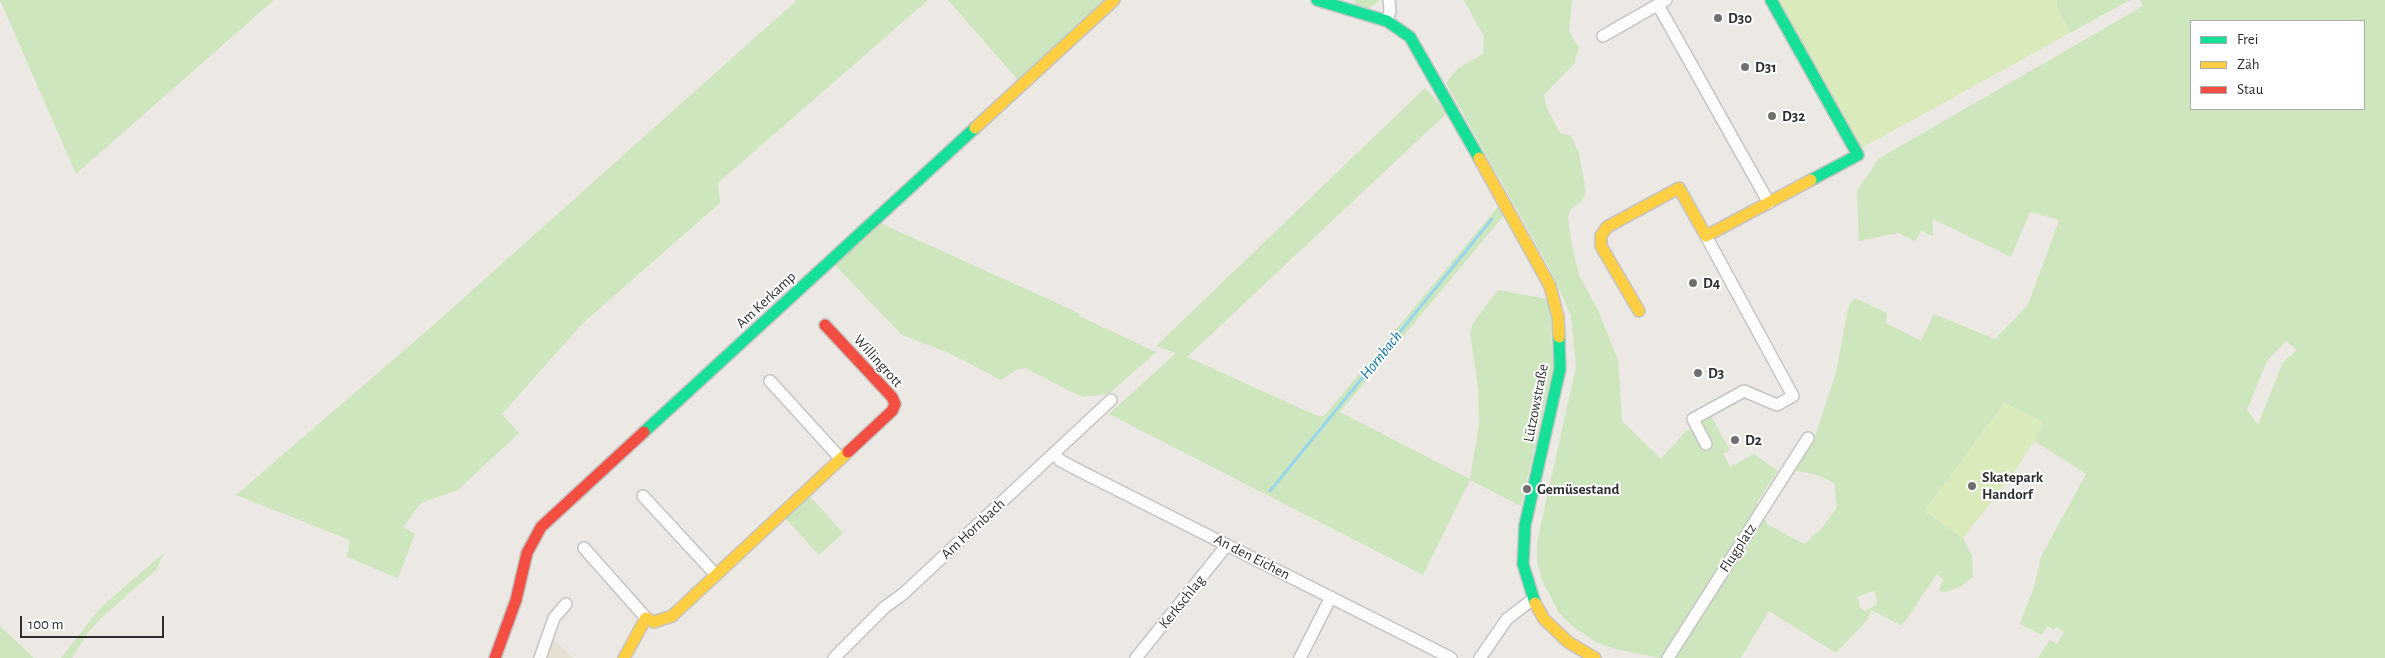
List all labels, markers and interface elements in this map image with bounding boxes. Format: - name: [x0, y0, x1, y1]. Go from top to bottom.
- place label: D30: [1728, 9, 1752, 27]
- marker: D30: [1712, 12, 1724, 24]
- legend: [2190, 20, 2365, 110]
- text: Frei: [2237, 32, 2258, 47]
- text: Zäh: [2237, 57, 2260, 72]
- place label: D31: [1755, 58, 1777, 76]
- marker: D31: [1739, 61, 1751, 73]
- text: Stau: [2237, 82, 2263, 97]
- place label: D32: [1782, 107, 1805, 125]
- marker: D32: [1766, 110, 1778, 122]
- street label: Am Kerkamp: [732, 268, 800, 332]
- place label: D4: [1703, 274, 1720, 292]
- marker: D4: [1687, 277, 1699, 289]
- water label: Hornbach: [1356, 327, 1406, 383]
- street label: Willingrott: [850, 331, 906, 391]
- street label: Lützowstraße: [1520, 362, 1552, 444]
- place label: D3: [1708, 364, 1724, 382]
- marker: D3: [1692, 367, 1704, 379]
- place label: D2: [1745, 431, 1762, 449]
- marker: D2: [1729, 434, 1741, 446]
- place label: Skatepark Handorf: [1982, 468, 2043, 503]
- place label: Gemüsestand: [1537, 480, 1619, 498]
- marker: Skatepark Handorf: [1966, 480, 1978, 492]
- marker: Gemüsestand: [1521, 483, 1533, 495]
- street label: Am Hornbach: [937, 495, 1009, 563]
- street label: Flugplatz: [1716, 520, 1760, 576]
- street label: An den Eichen: [1211, 530, 1293, 584]
- street label: Kerkschlag: [1155, 572, 1209, 632]
- scale bar: [22, 606, 166, 638]
- text: 100 m: [28, 617, 63, 632]

